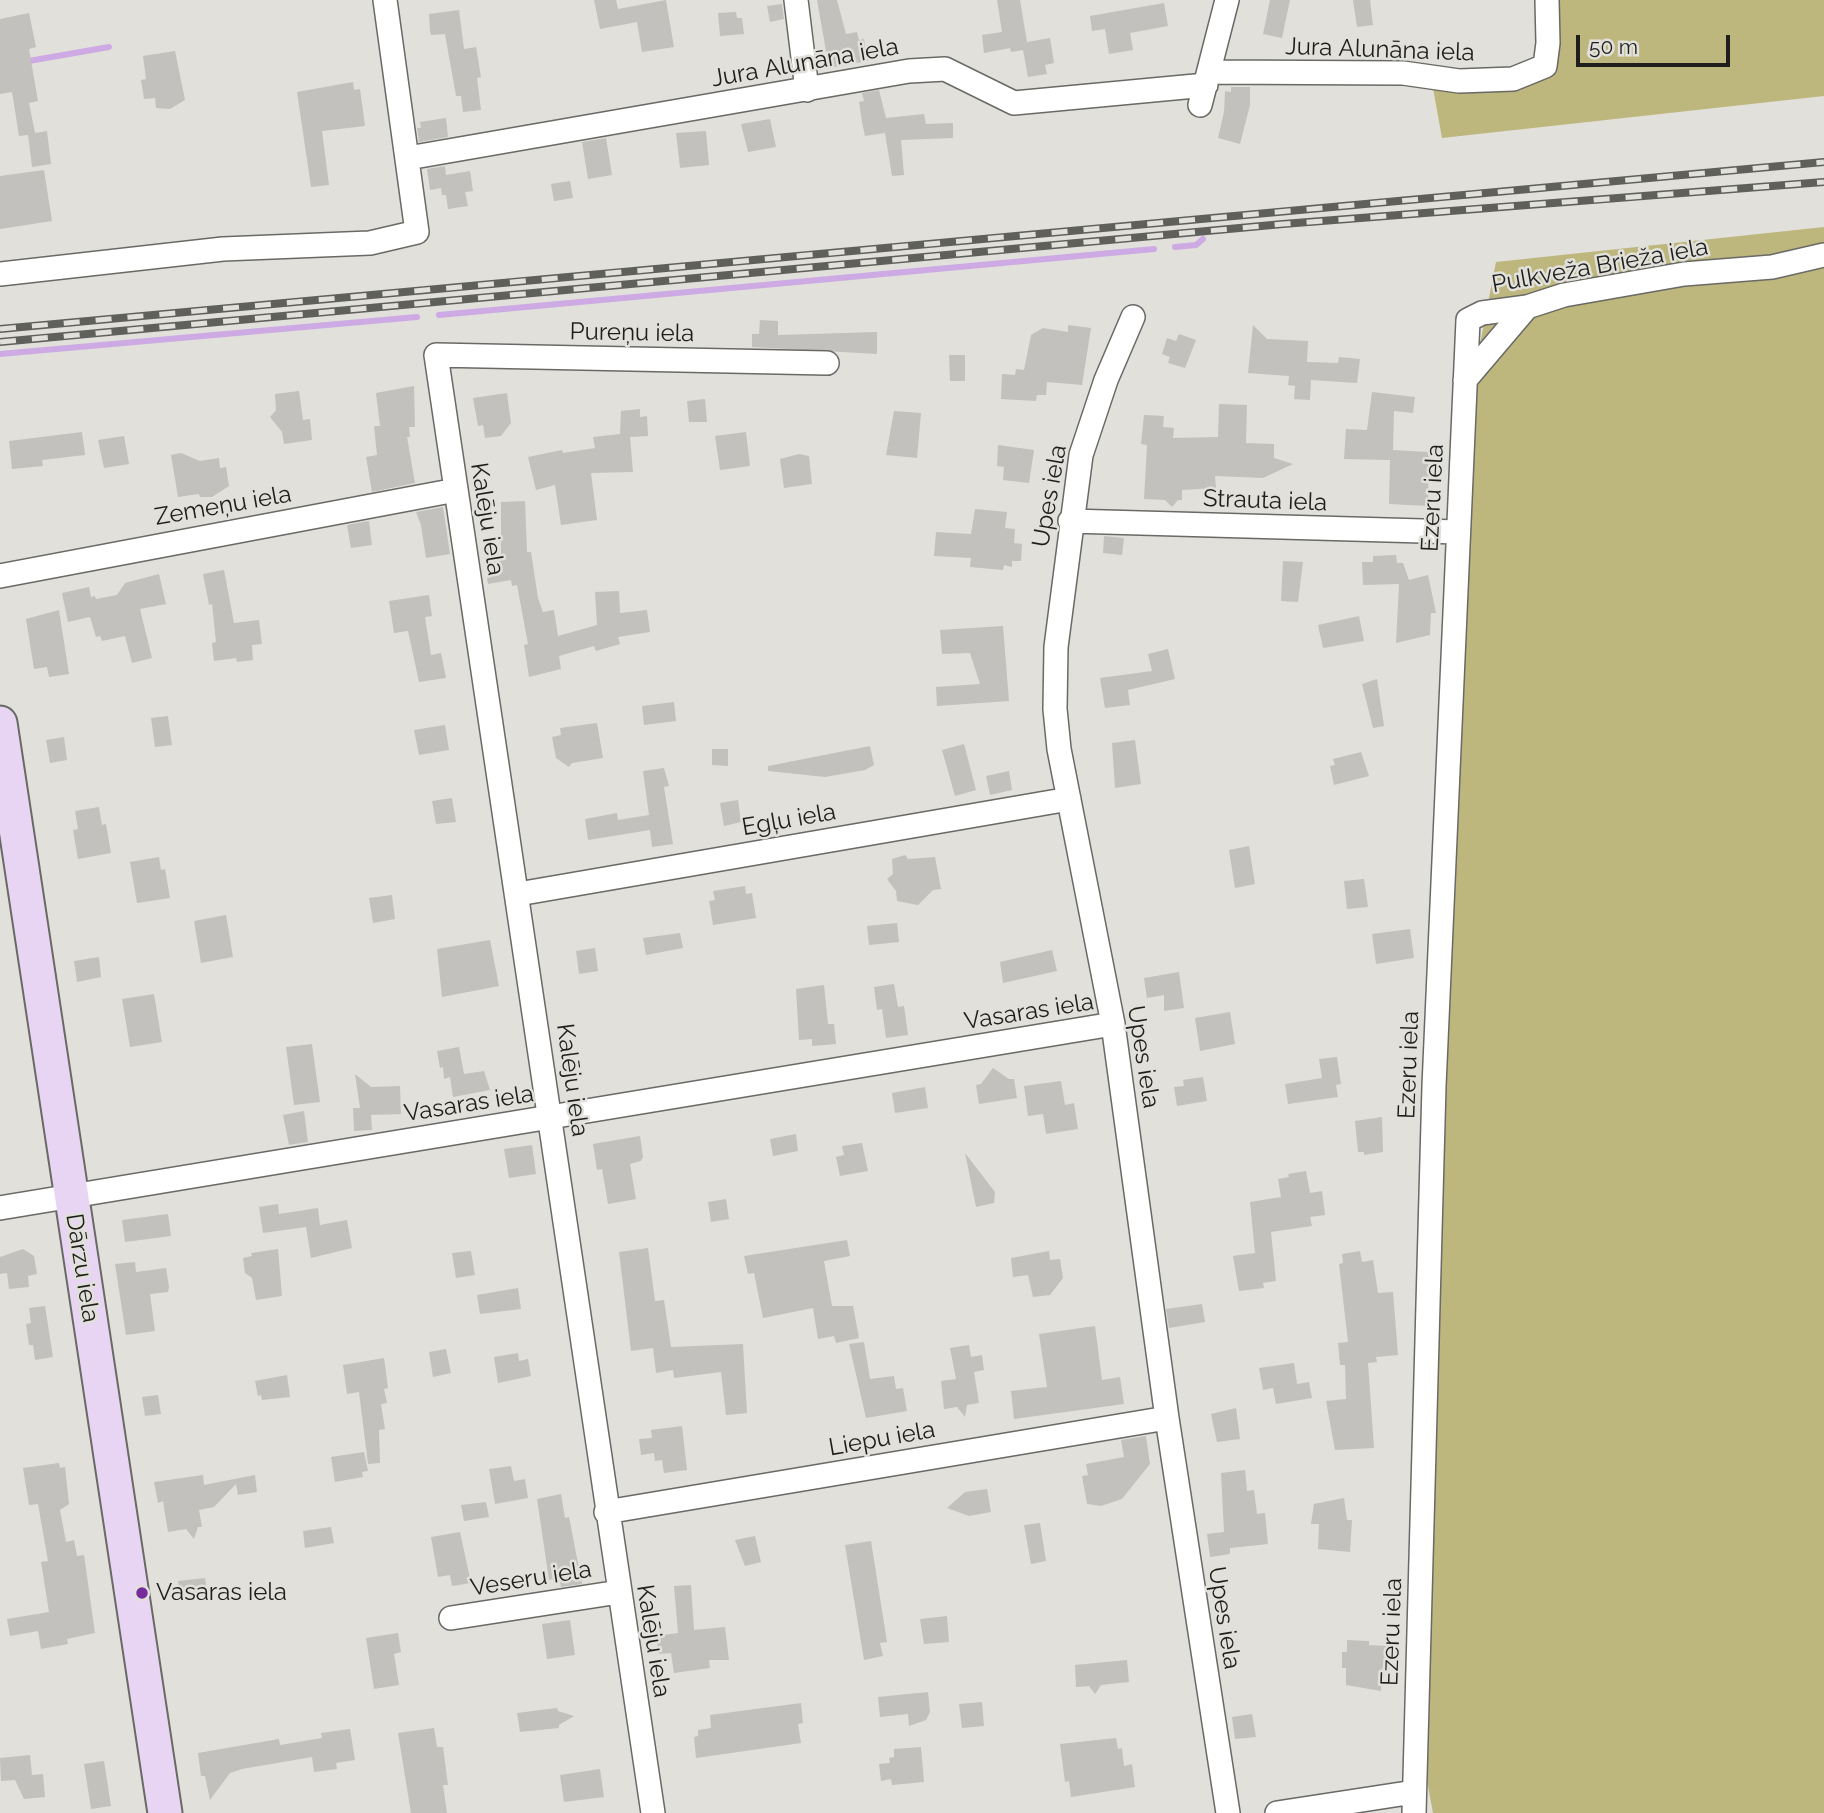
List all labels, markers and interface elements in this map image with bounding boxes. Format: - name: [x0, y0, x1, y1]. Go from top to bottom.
- scale bar: [1579, 21, 1733, 65]
- street label: Jura Alunāna iela: [709, 32, 901, 94]
- street label: Jura Alunāna iela: [1285, 32, 1475, 68]
- text: 50 m: [1589, 34, 1638, 59]
- street label: Pulkveža Brieža iela: [1490, 233, 1710, 299]
- street label: Pureņu iela: [569, 318, 695, 348]
- street label: Upes iela: [1027, 443, 1073, 549]
- street label: Ezeru iela: [1416, 443, 1450, 553]
- street label: Kalēju iela: [464, 461, 510, 577]
- street label: Zemeņu iela: [152, 480, 294, 532]
- street label: Strauta iela: [1202, 484, 1328, 518]
- street label: Egļu iela: [740, 798, 838, 842]
- street label: Vasaras iela: [962, 988, 1096, 1036]
- street label: Upes iela: [1121, 1004, 1165, 1110]
- street label: Ezeru iela: [1393, 1011, 1425, 1119]
- street label: Kalēju iela: [550, 1022, 594, 1138]
- street label: Vasaras iela: [402, 1080, 536, 1128]
- street label: Dārzu iela: [59, 1212, 105, 1324]
- street label: Liepu iela: [827, 1415, 937, 1463]
- street label: Veseru iela: [468, 1555, 594, 1603]
- street label: Upes iela: [1202, 1565, 1246, 1671]
- street label: Ezeru iela: [1376, 1578, 1408, 1686]
- place label: Vasaras iela: [156, 1579, 287, 1607]
- street label: Kalēju iela: [630, 1583, 676, 1699]
- marker: Vasaras iela: [134, 1585, 150, 1601]

